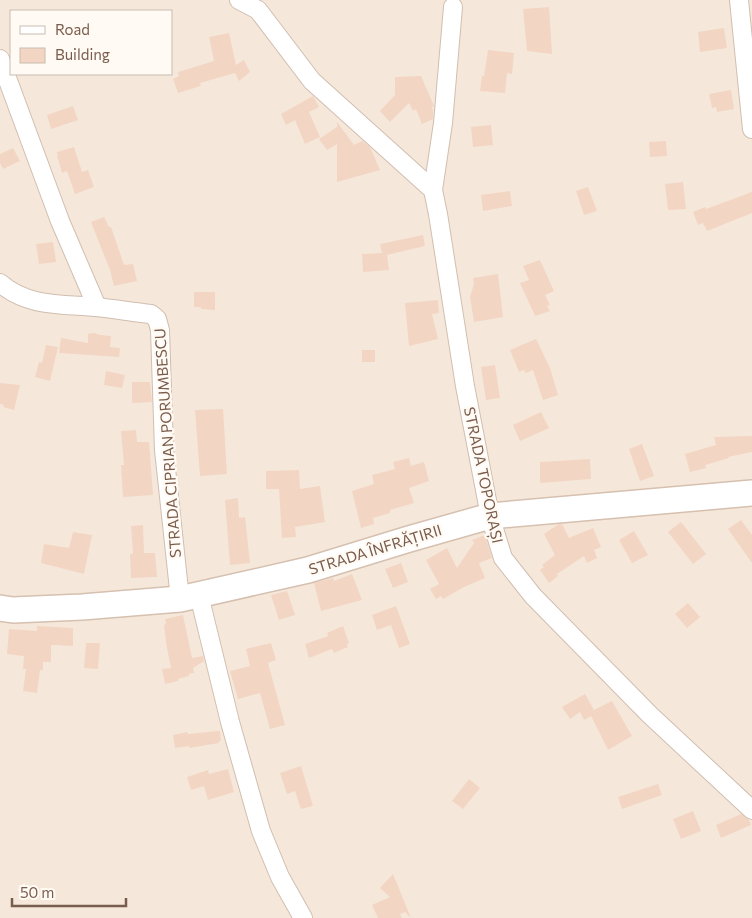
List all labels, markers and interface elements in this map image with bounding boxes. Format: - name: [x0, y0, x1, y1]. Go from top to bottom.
- legend: [10, 10, 172, 75]
- text: Road: [55, 20, 90, 38]
- text: Building: [55, 45, 110, 63]
- street label: STRADA CIPRIAN PORUMBESCU: [150, 328, 184, 558]
- street label: STRADA TOPORAȘI: [459, 405, 507, 545]
- street label: STRADA ÎNFRĂȚIRII: [306, 519, 444, 580]
- scale bar: [12, 876, 126, 908]
- text: 50 m: [20, 883, 54, 901]

